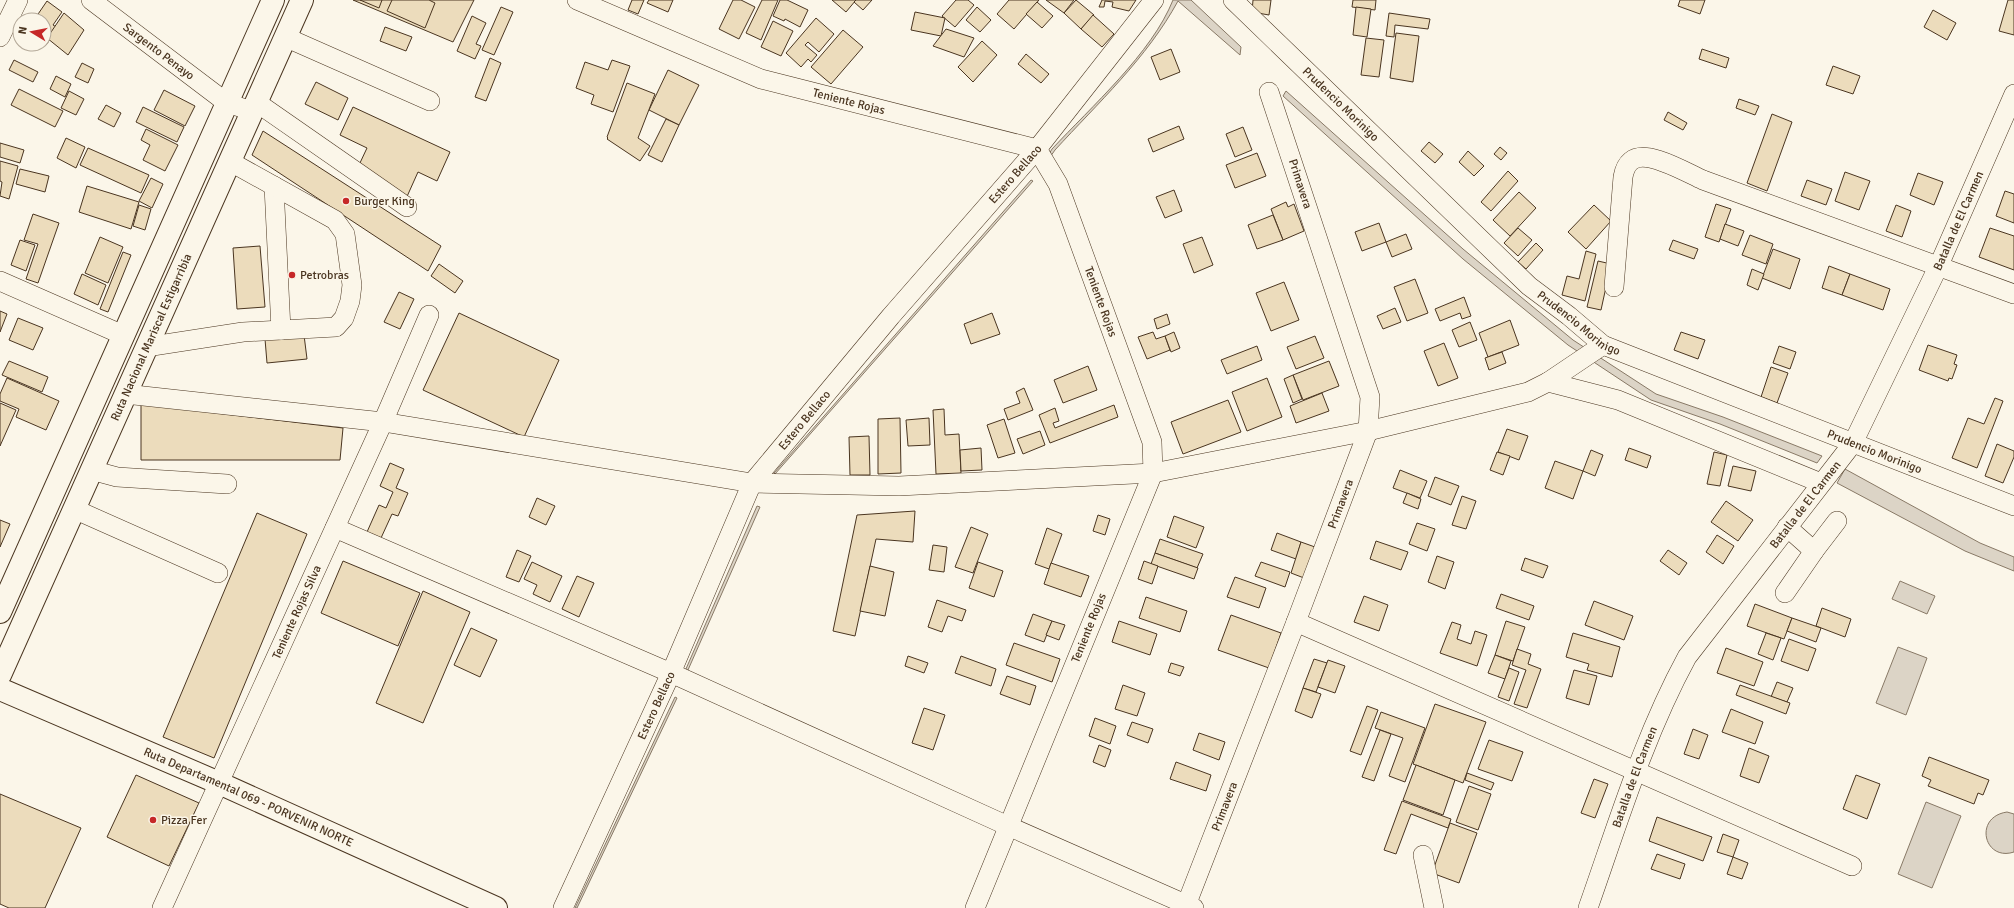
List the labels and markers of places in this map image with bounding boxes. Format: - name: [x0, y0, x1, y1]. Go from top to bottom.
- place label: Burger King: [354, 194, 415, 209]
- marker: Burger King: [341, 196, 351, 206]
- place label: Petrobras: [300, 268, 349, 283]
- marker: Petrobras: [287, 270, 297, 280]
- place label: Pizza Fer: [161, 813, 207, 828]
- marker: Pizza Fer: [148, 815, 158, 825]

